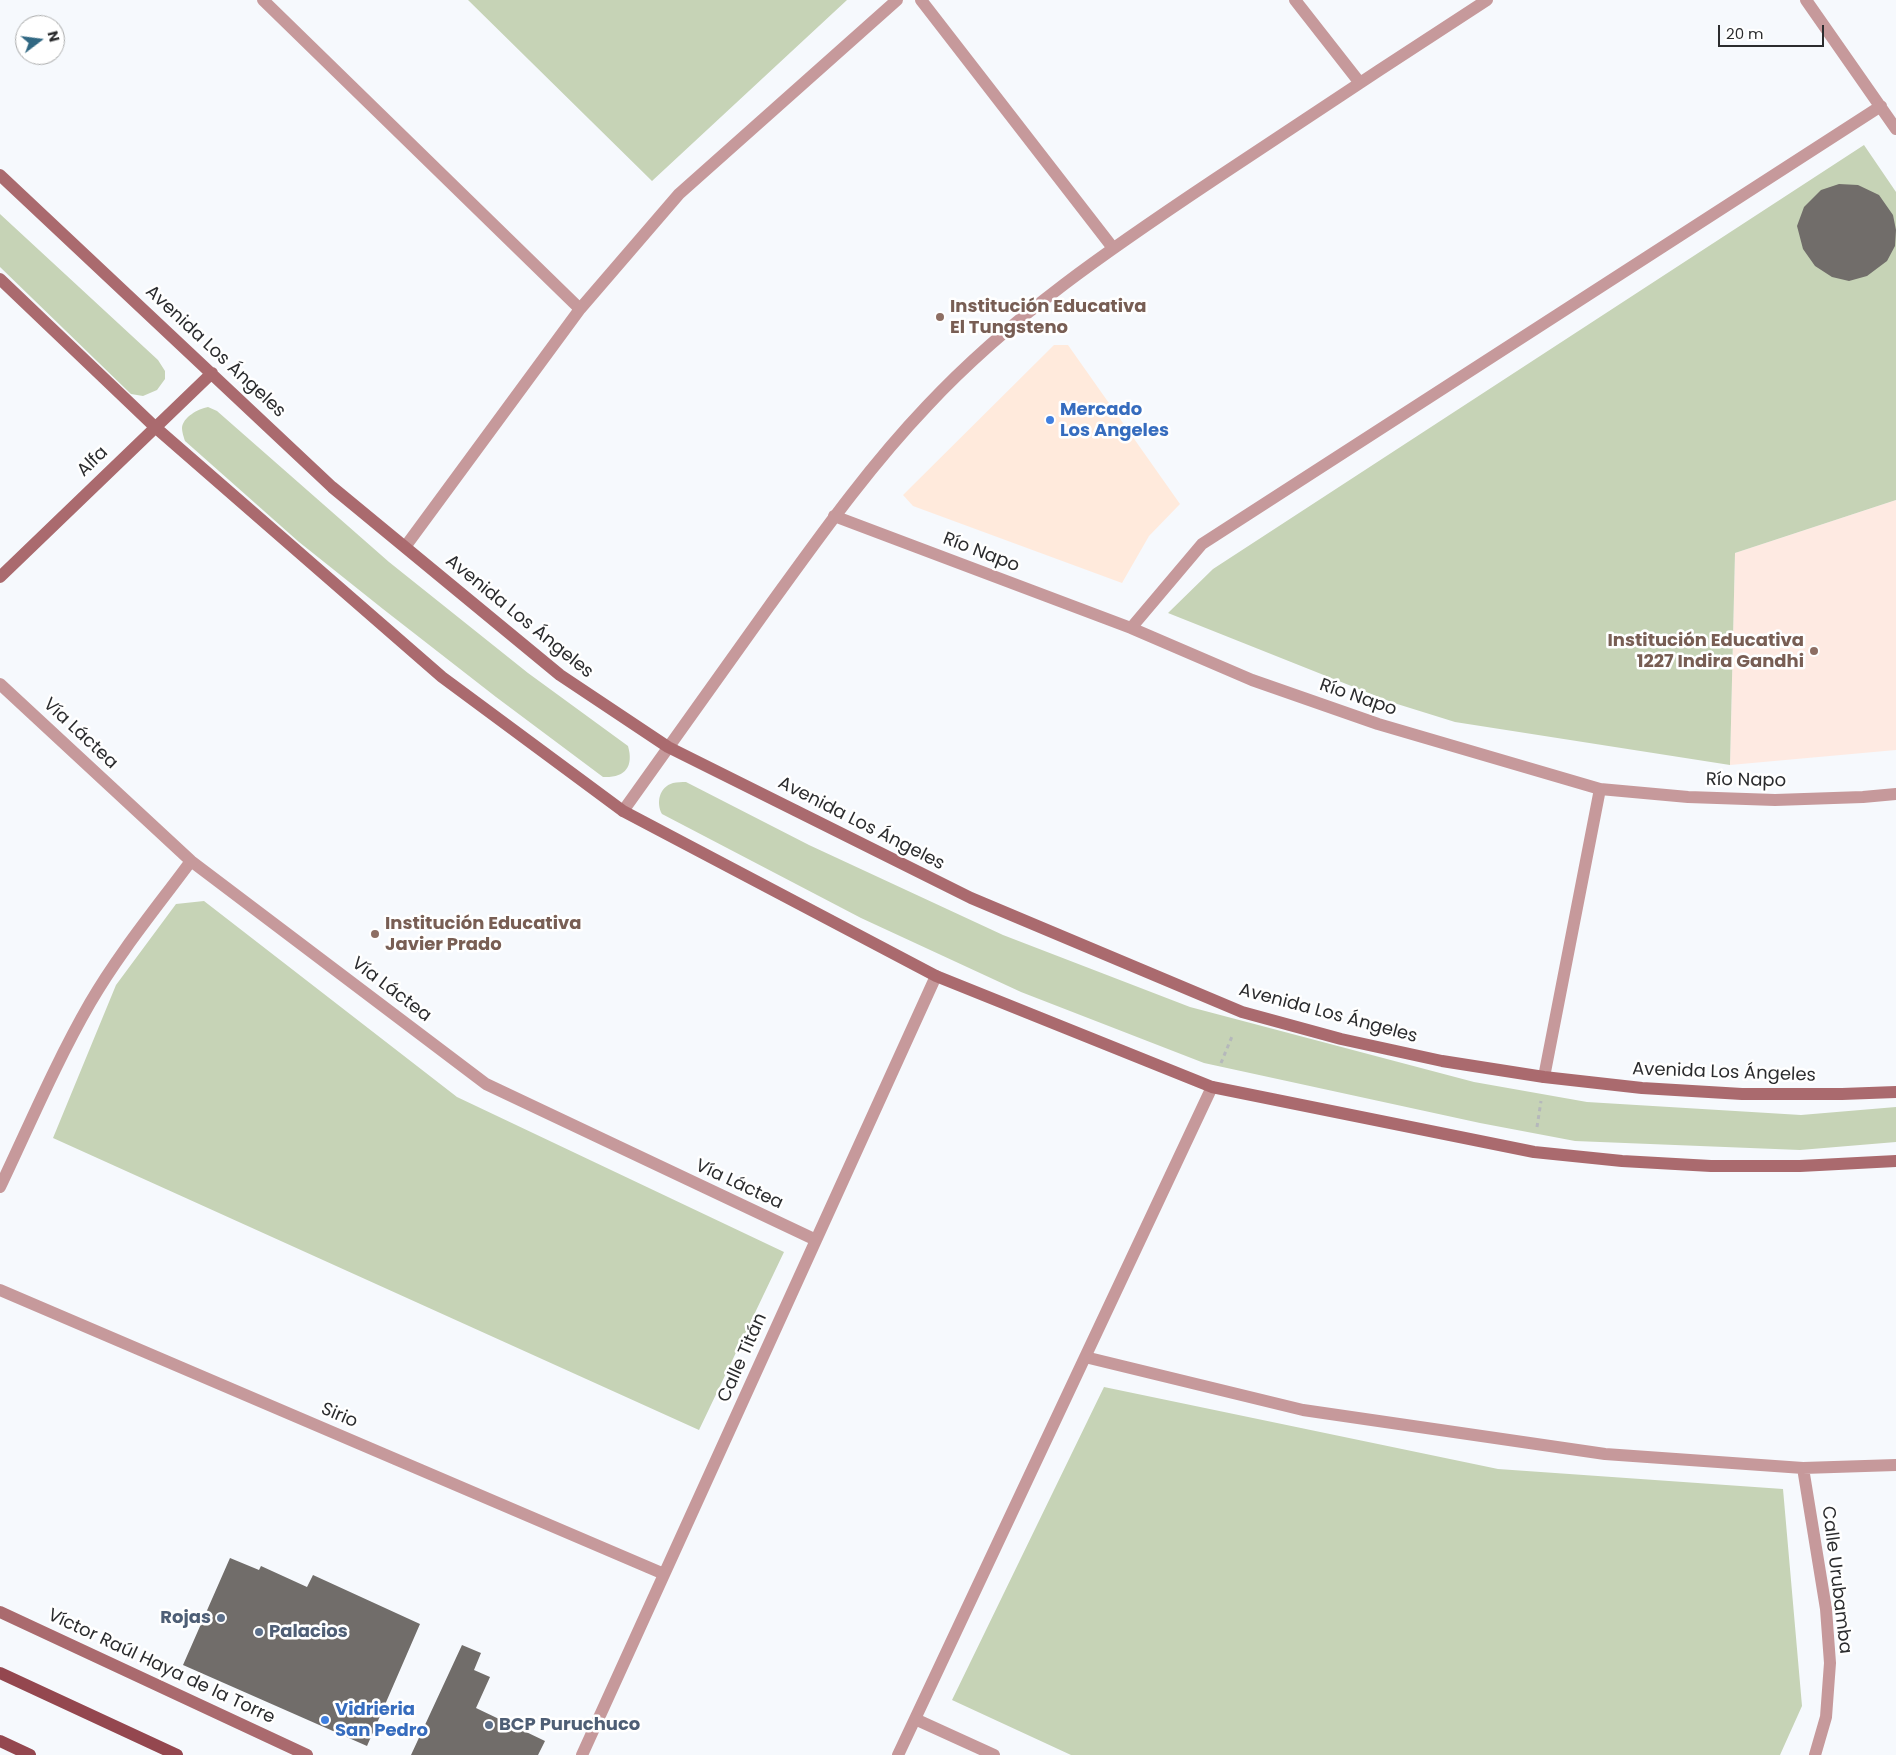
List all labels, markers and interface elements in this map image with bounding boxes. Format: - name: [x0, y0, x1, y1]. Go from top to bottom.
- north arrow: [15, 15, 65, 65]
- scale bar: [1721, 15, 1827, 47]
- text: 20 m: [1726, 23, 1764, 44]
- text: N: [43, 29, 65, 44]
- street label: Avenida Los Ángeles: [140, 281, 290, 423]
- place label: Institución Educativa El Tungsteno: [950, 296, 1146, 338]
- marker: Institución Educativa El Tungsteno: [934, 311, 946, 323]
- place label: Mercado Los Angeles: [1060, 399, 1169, 442]
- marker: Mercado Los Angeles: [1044, 414, 1056, 426]
- street label: Alfa: [73, 442, 113, 482]
- street label: Río Napo: [940, 529, 1022, 577]
- street label: Avenida Los Ángeles: [441, 551, 597, 683]
- place label: Institución Educativa 1227 Indira Gandhi: [1608, 630, 1804, 672]
- marker: Institución Educativa 1227 Indira Gandhi: [1808, 645, 1820, 657]
- street label: Río Napo: [1317, 675, 1399, 721]
- street label: Vía Láctea: [38, 694, 122, 774]
- street label: Río Napo: [1706, 770, 1786, 792]
- street label: Avenida Los Ángeles: [774, 773, 948, 875]
- place label: Institución Educativa Javier Prado: [385, 913, 581, 956]
- marker: Institución Educativa Javier Prado: [369, 928, 381, 940]
- street label: Vía Láctea: [347, 953, 435, 1027]
- street label: Avenida Los Ángeles: [1236, 980, 1420, 1048]
- street label: Avenida Los Ángeles: [1632, 1059, 1816, 1087]
- street label: Vía Láctea: [692, 1155, 786, 1215]
- street label: Calle Titán: [714, 1310, 772, 1406]
- street label: Sirio: [317, 1399, 361, 1433]
- street label: Calle Urubamba: [1816, 1505, 1856, 1655]
- street label: Víctor Raúl Haya de la Torre: [44, 1605, 278, 1729]
- place label: Rojas: [160, 1607, 211, 1629]
- marker: Rojas: [215, 1612, 227, 1624]
- place label: Palacios: [269, 1621, 348, 1643]
- marker: Palacios: [253, 1626, 265, 1638]
- place label: Vidrieria San Pedro: [335, 1699, 428, 1742]
- marker: Vidrieria San Pedro: [319, 1714, 331, 1726]
- place label: BCP Puruchuco: [499, 1714, 640, 1736]
- marker: BCP Puruchuco: [483, 1719, 495, 1731]

